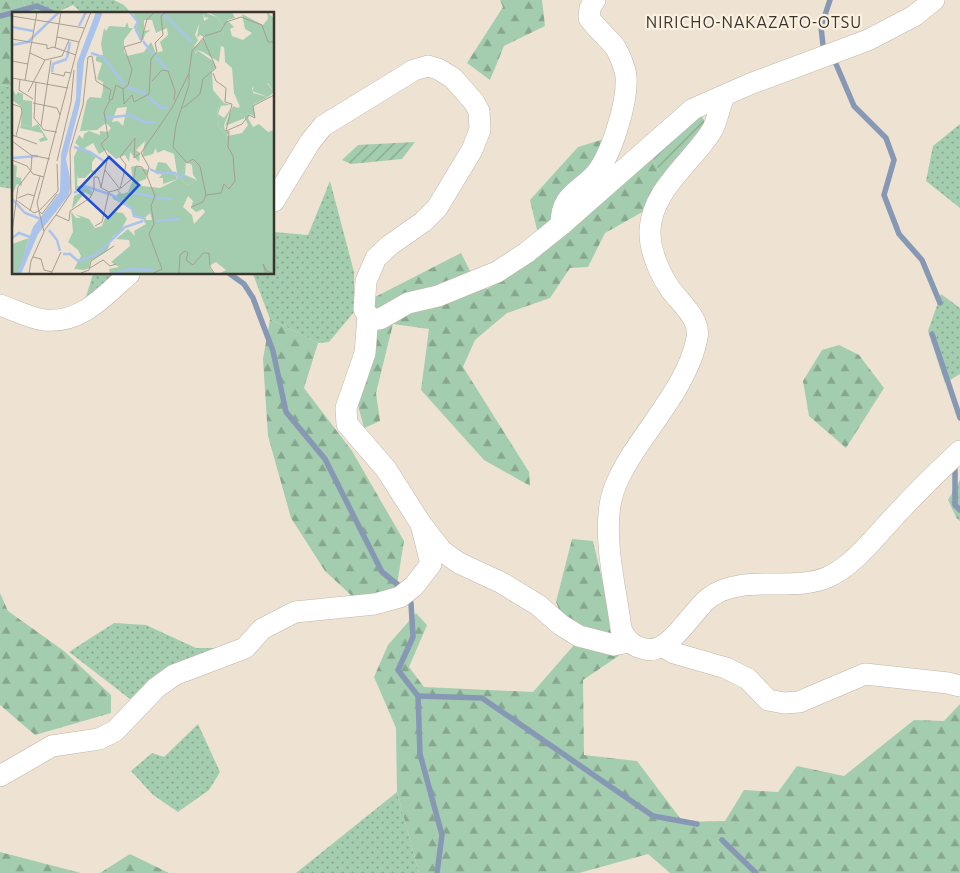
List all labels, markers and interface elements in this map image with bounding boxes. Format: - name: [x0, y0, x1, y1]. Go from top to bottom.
- inset map: [12, 12, 275, 275]
- district label: NIRICHO-NAKAZATO-OTSU: [646, 13, 862, 31]

